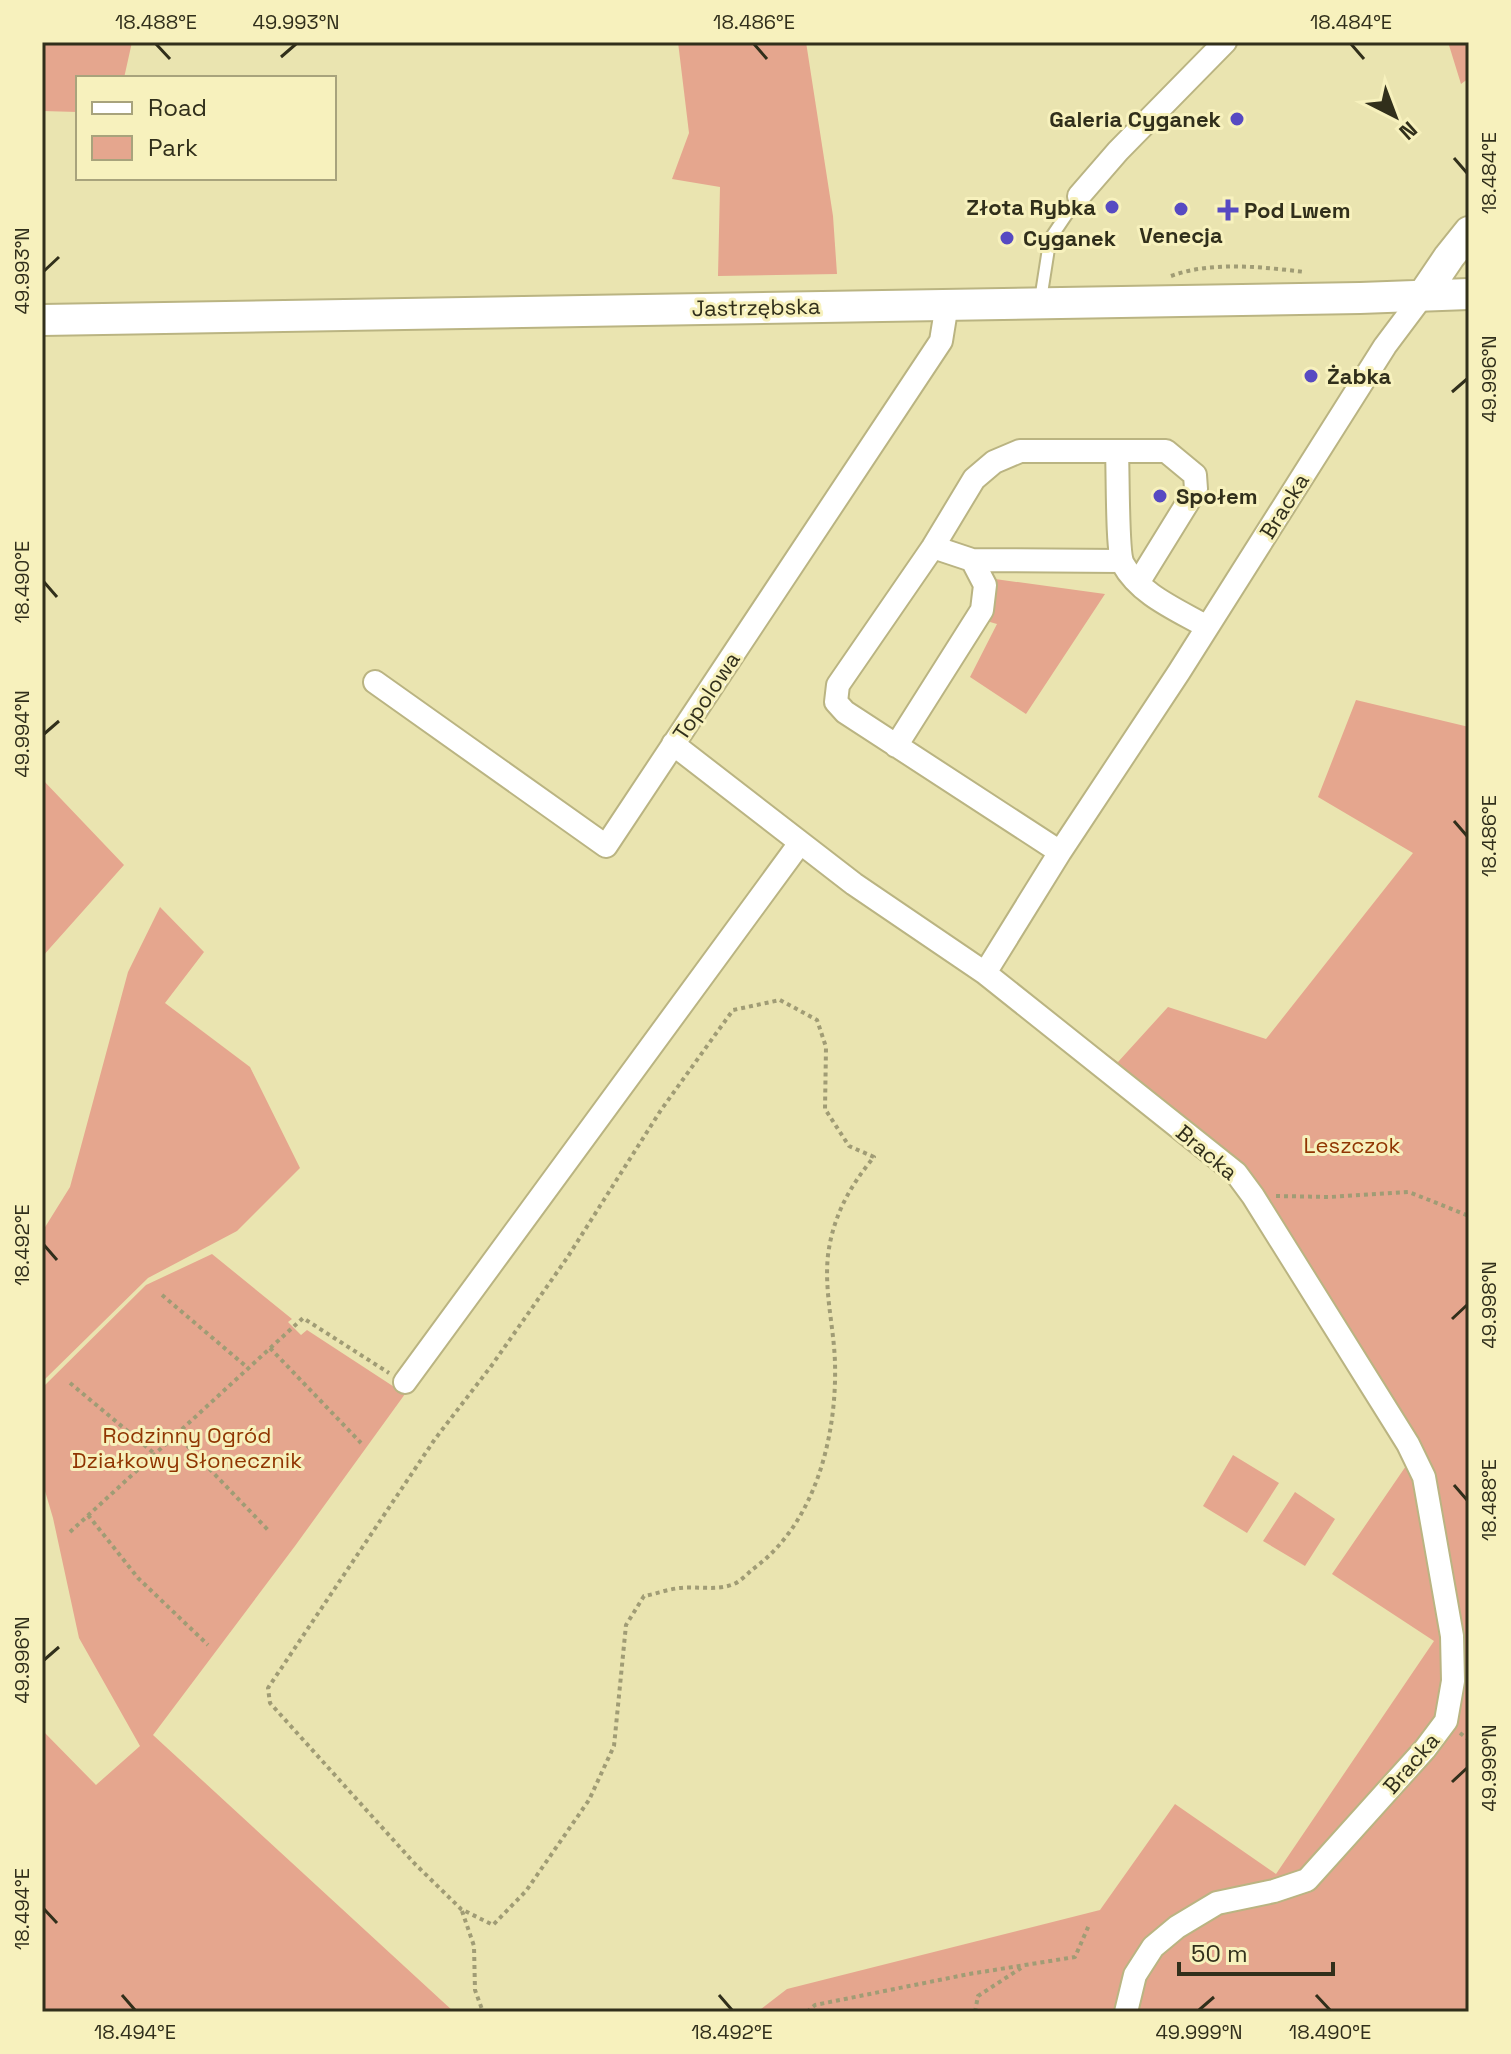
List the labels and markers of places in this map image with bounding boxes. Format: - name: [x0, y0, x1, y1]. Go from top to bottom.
- place label: Galeria Cyganek: [1049, 105, 1222, 133]
- marker: Galeria Cyganek: [1228, 110, 1246, 128]
- place label: Złota Rybka: [966, 193, 1096, 221]
- place label: Pod Lwem: [1244, 196, 1351, 224]
- marker: Złota Rybka: [1103, 198, 1121, 216]
- marker: Venecja: [1172, 200, 1190, 218]
- marker: Pod Lwem: [1219, 201, 1237, 219]
- place label: Venecja: [1139, 221, 1223, 249]
- place label: Cyganek: [1023, 224, 1117, 252]
- marker: Cyganek: [998, 229, 1016, 247]
- place label: Żabka: [1327, 362, 1392, 390]
- marker: Żabka: [1302, 367, 1320, 385]
- place label: Społem: [1176, 482, 1258, 510]
- marker: Społem: [1151, 487, 1169, 505]

